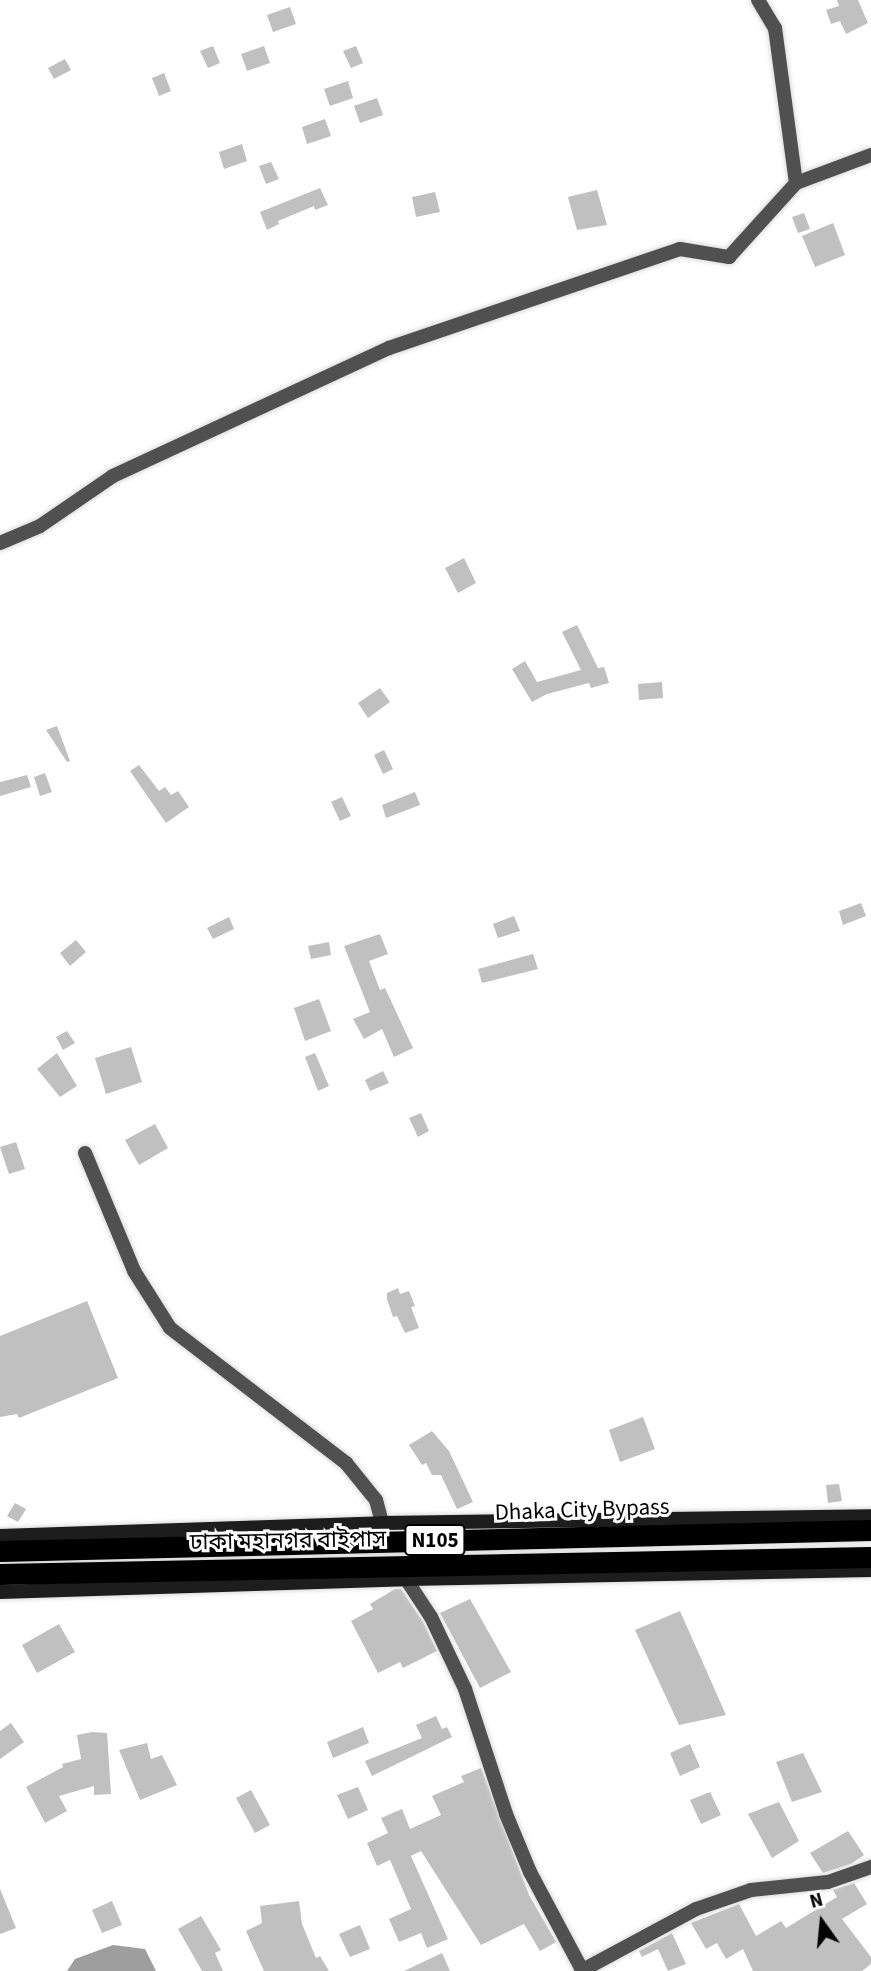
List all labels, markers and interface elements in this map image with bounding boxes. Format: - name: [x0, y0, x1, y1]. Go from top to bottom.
- street label: Dhaka City Bypass: [494, 1493, 670, 1527]
- road number: N105: [404, 1522, 466, 1558]
- street label: ঢাকা মহানগর বাইপাস: [190, 1525, 386, 1557]
- north arrow: [787, 1887, 857, 1957]
- text: N: [807, 1887, 826, 1916]

